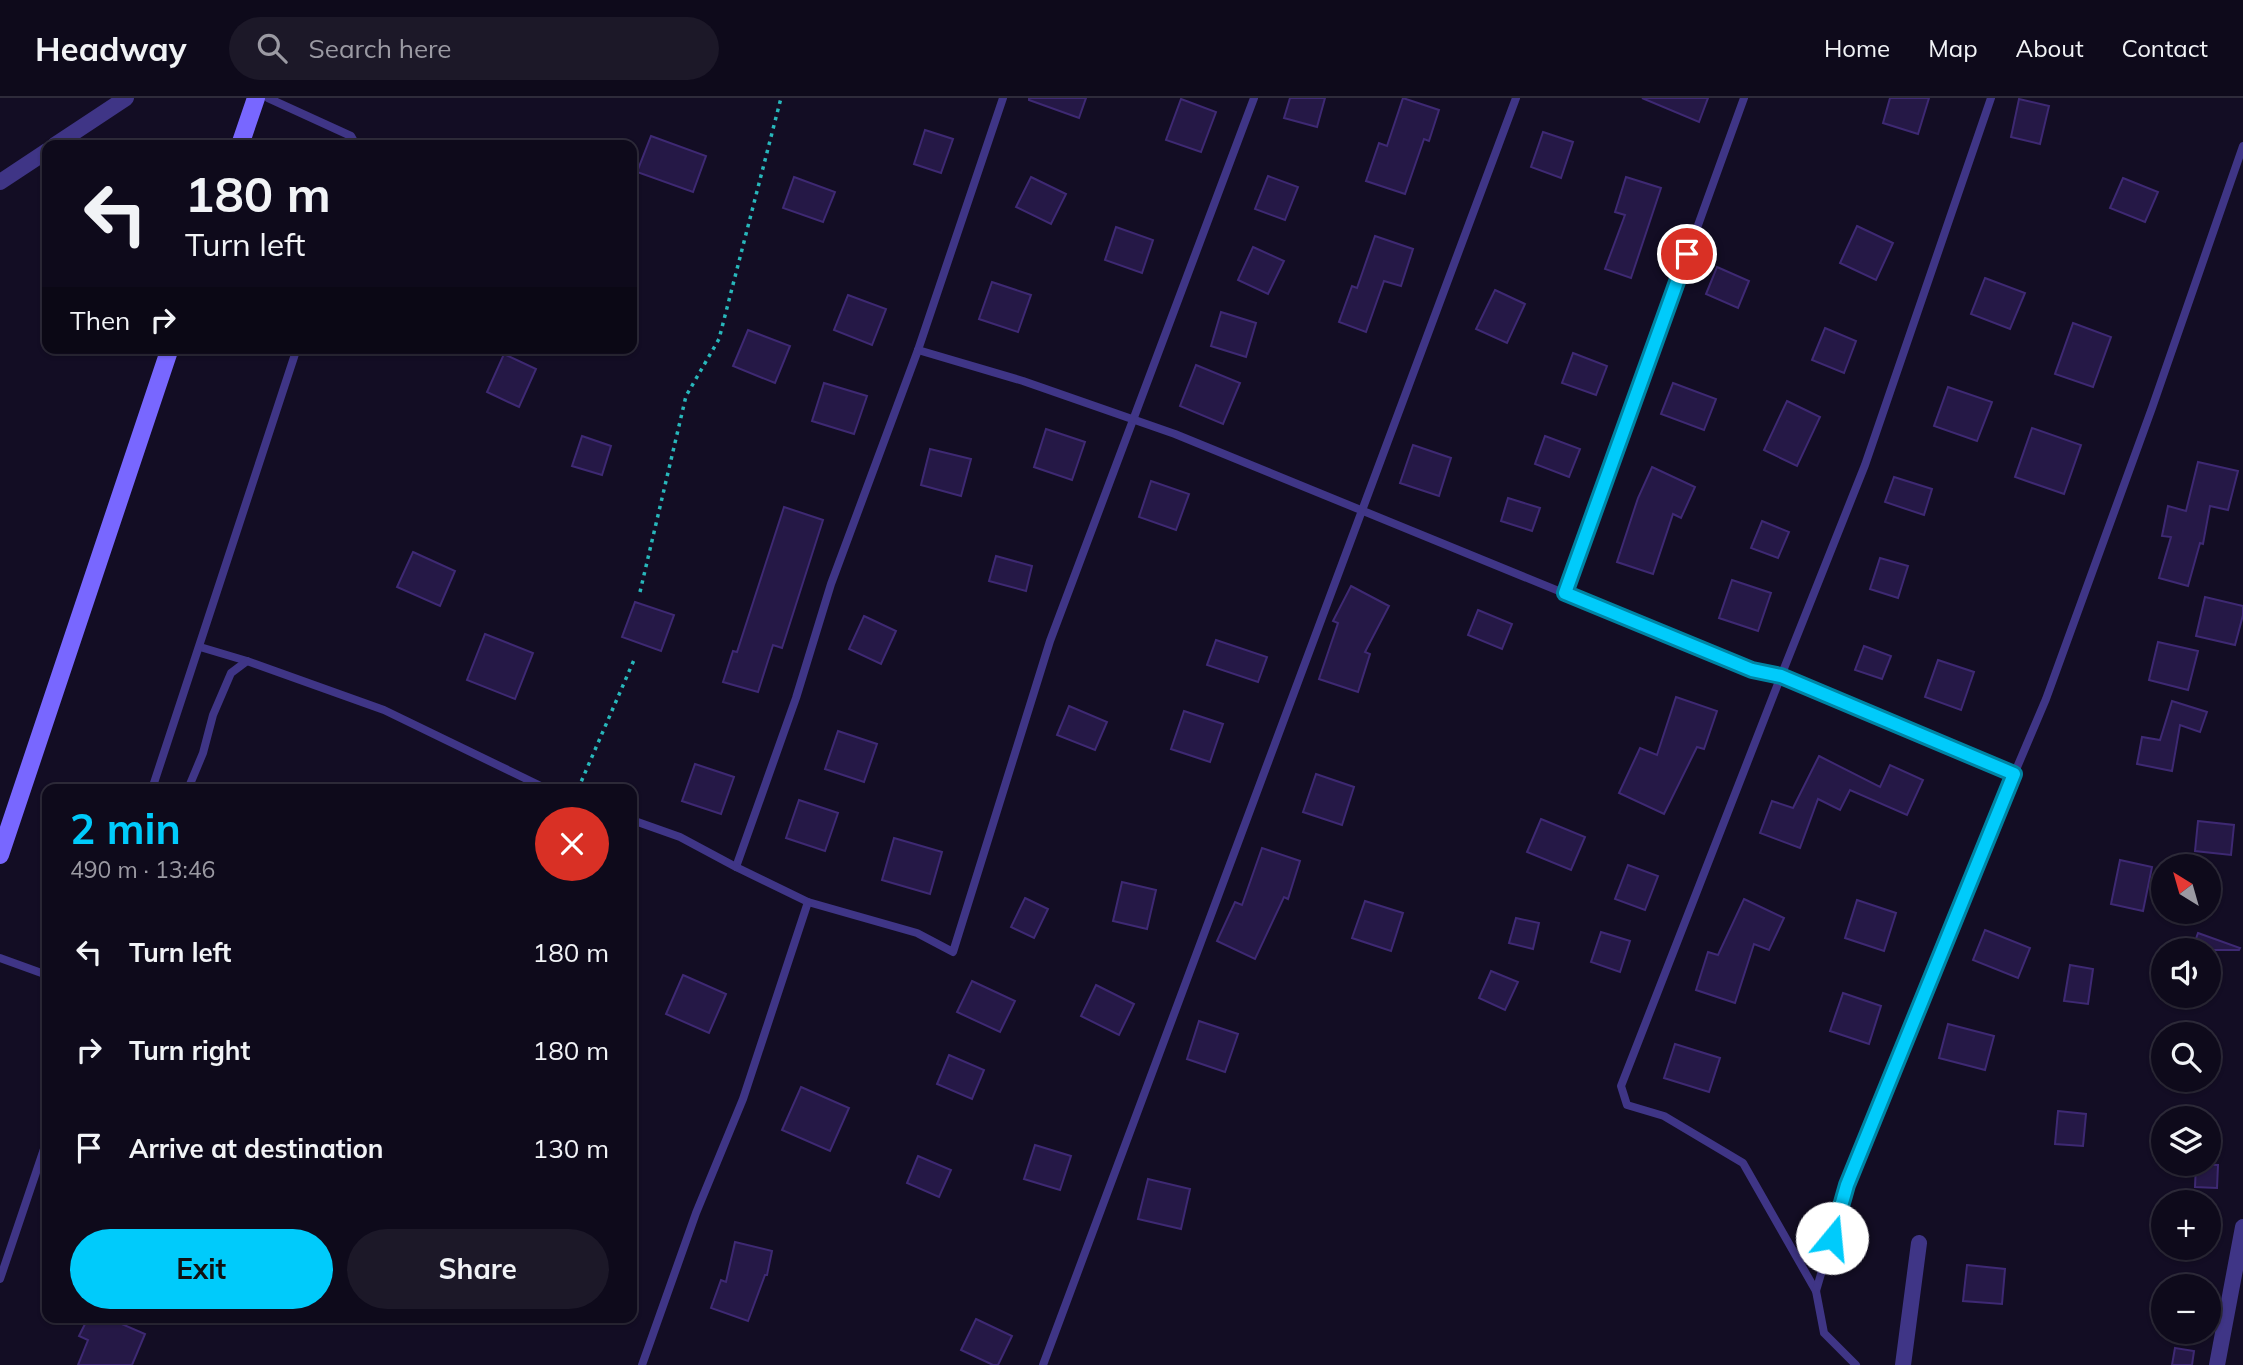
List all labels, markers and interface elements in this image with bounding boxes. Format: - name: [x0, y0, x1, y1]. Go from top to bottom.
- search box: [229, 17, 719, 80]
- text: Headway: [35, 28, 187, 69]
- icon: search: [253, 29, 291, 67]
- text: Search here: [309, 32, 451, 65]
- text: Home: [1824, 33, 1890, 63]
- text: Map: [1928, 33, 1978, 63]
- text: About: [2016, 33, 2084, 63]
- text: Contact: [2122, 33, 2208, 63]
- text: 180 m: [185, 163, 331, 224]
- icon: left: [70, 168, 161, 259]
- text: Turn left: [185, 224, 305, 264]
- pin: [1657, 224, 1717, 284]
- icon: arrive: [1668, 235, 1706, 273]
- icon: right: [144, 301, 182, 339]
- text: Then: [70, 304, 130, 337]
- text: 2 min: [70, 802, 181, 855]
- button: close: [535, 807, 609, 881]
- north arrow: [2151, 854, 2221, 924]
- map controls: [2151, 854, 2221, 1344]
- text: 490 m · 13:46: [70, 855, 215, 884]
- icon: left: [70, 933, 108, 971]
- text: Turn left: [129, 936, 231, 969]
- text: 180 m: [533, 936, 609, 969]
- button: sound: [2151, 938, 2221, 1008]
- button: search: [2151, 1022, 2221, 1092]
- icon: right: [70, 1031, 108, 1069]
- text: Turn right: [129, 1034, 250, 1067]
- text: 180 m: [533, 1034, 609, 1067]
- button: layers: [2151, 1106, 2221, 1176]
- icon: arrive: [70, 1129, 108, 1167]
- text: Arrive at destination: [129, 1132, 384, 1165]
- text: 130 m: [533, 1132, 609, 1165]
- button: +: [2151, 1190, 2221, 1260]
- position arrow: [1795, 1201, 1869, 1275]
- button: Exit: [70, 1229, 333, 1309]
- button: Share: [347, 1229, 609, 1309]
- button: −: [2151, 1274, 2221, 1344]

